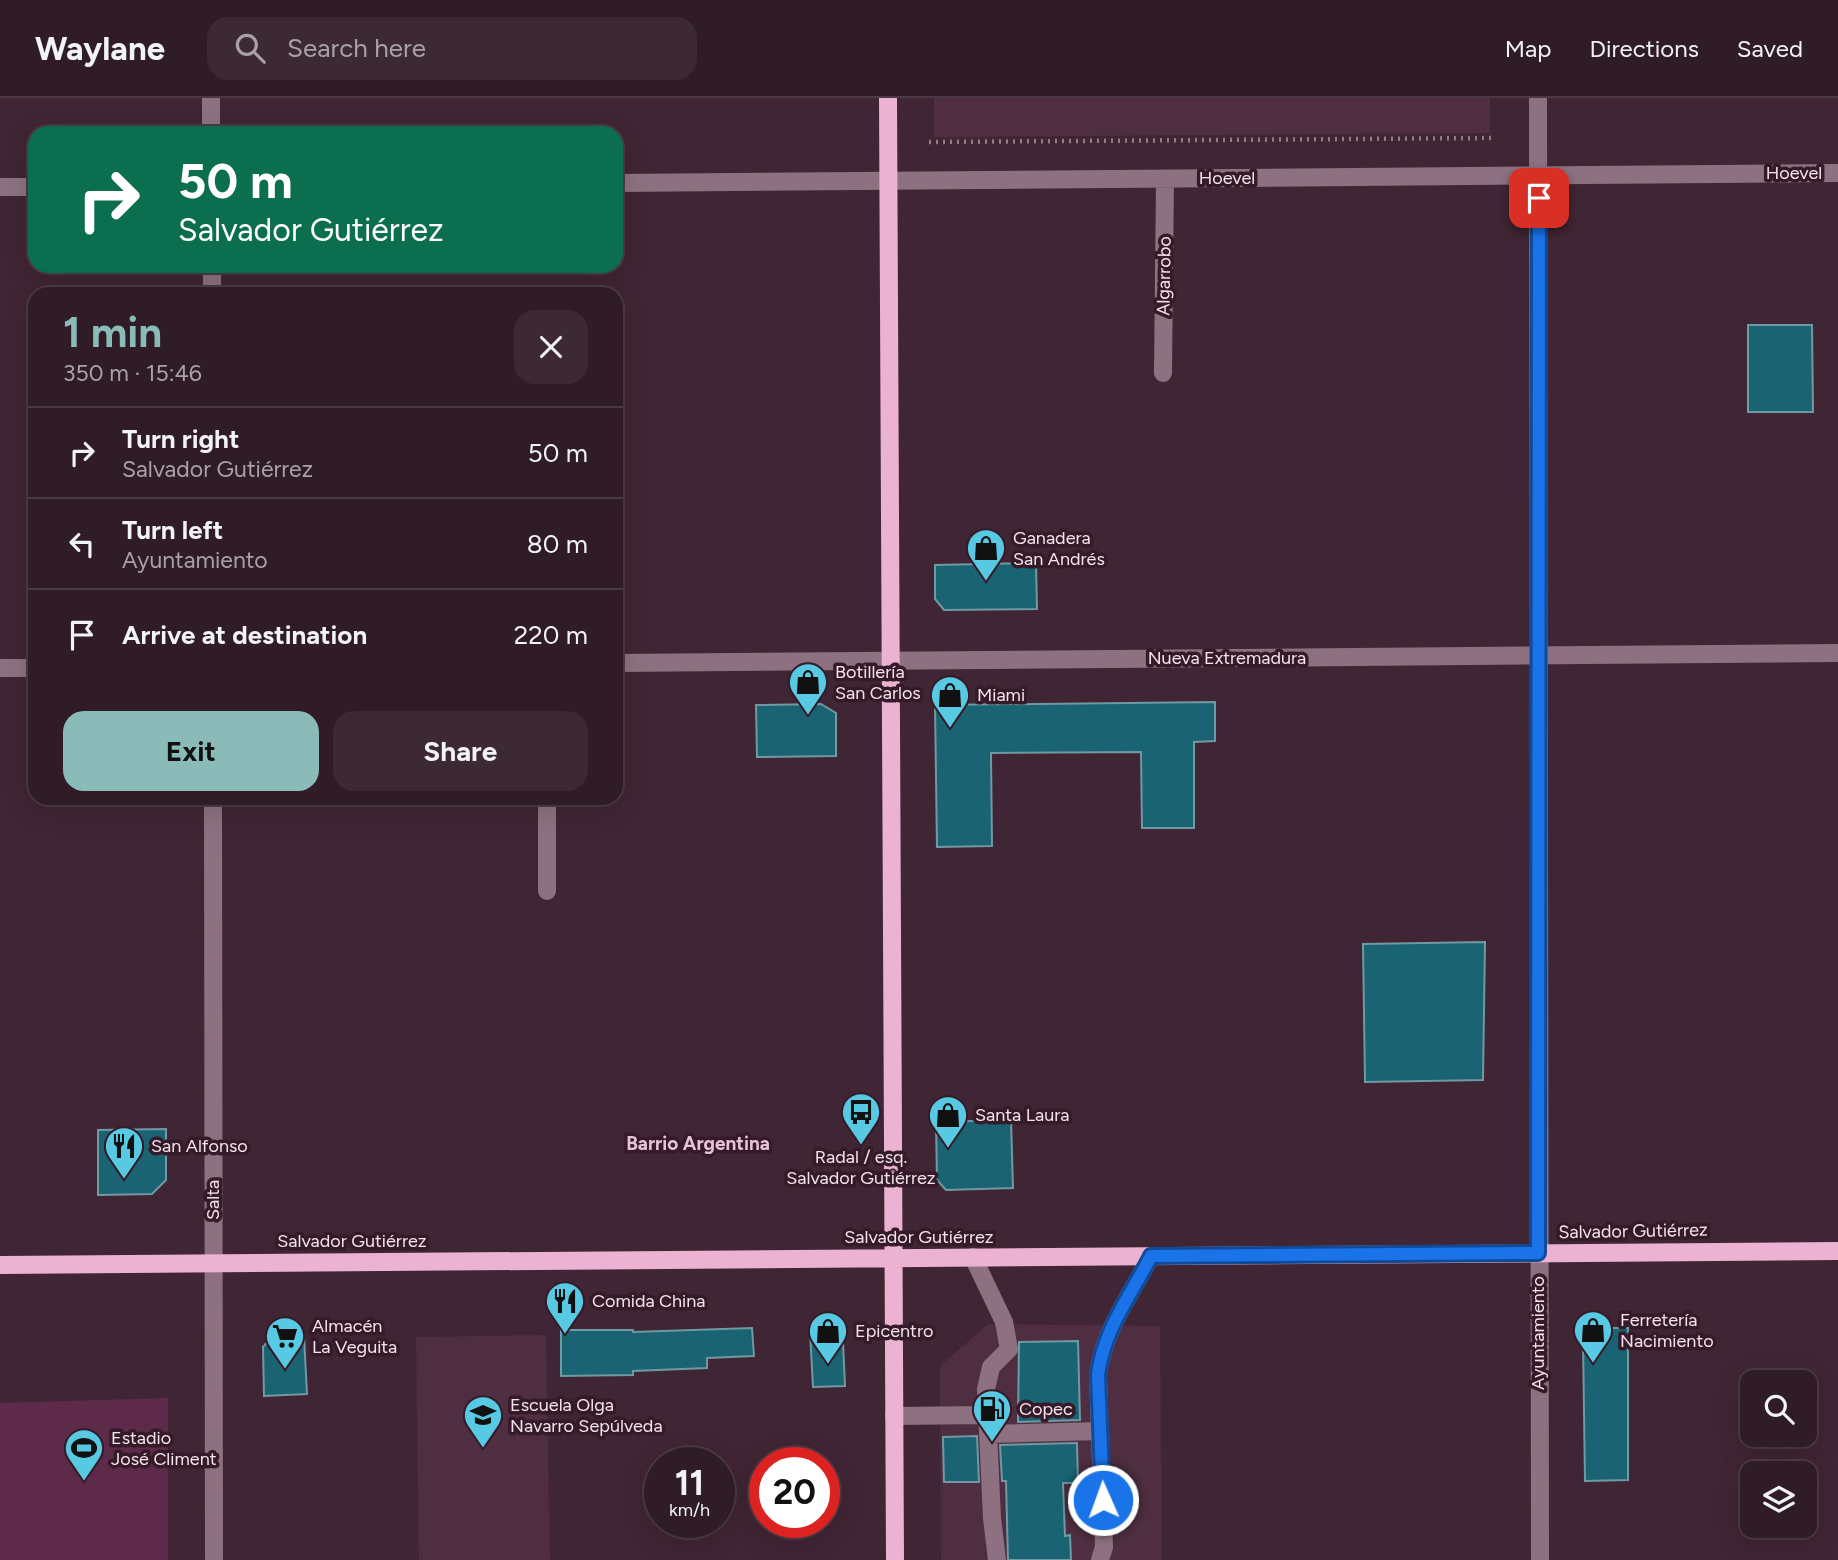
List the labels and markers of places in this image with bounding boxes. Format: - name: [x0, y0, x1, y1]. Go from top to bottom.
- pin: [1509, 168, 1569, 228]
- shop icon: Ganadera San Andrés: [965, 527, 1007, 582]
- place label: Ganadera San Andrés: [1013, 527, 1105, 570]
- shop icon: Botillería San Carlos: [787, 661, 829, 716]
- place label: Botillería San Carlos: [835, 661, 921, 704]
- shop icon: Miami: [929, 674, 971, 729]
- place label: Miami: [977, 684, 1025, 706]
- bus stop icon: Radal / esq. Salvador Gutiérrez: [840, 1091, 882, 1146]
- shop icon: Santa Laura: [927, 1094, 969, 1149]
- place label: Santa Laura: [975, 1104, 1070, 1126]
- restaurant icon: San Alfonso: [103, 1125, 145, 1180]
- place label: San Alfonso: [151, 1135, 248, 1157]
- place label: Radal / esq. Salvador Gutiérrez: [786, 1146, 936, 1189]
- restaurant icon: Comida China: [544, 1280, 586, 1335]
- place label: Comida China: [592, 1290, 706, 1312]
- shop icon: Ferretería Nacimiento: [1572, 1309, 1614, 1364]
- place label: Ferretería Nacimiento: [1620, 1309, 1714, 1352]
- shop icon: Epicentro: [807, 1310, 849, 1365]
- supermarket icon: Almacén La Veguita: [264, 1315, 306, 1370]
- place label: Almacén La Veguita: [312, 1315, 397, 1358]
- place label: Epicentro: [855, 1320, 933, 1342]
- fuel station icon: Copec: [971, 1388, 1013, 1443]
- school or university icon: Escuela Olga Navarro Sepúlveda: [462, 1394, 504, 1449]
- place label: Escuela Olga Navarro Sepúlveda: [510, 1394, 663, 1437]
- place label: Copec: [1019, 1398, 1073, 1420]
- sports icon: Estadio José Climent: [63, 1427, 105, 1482]
- place label: Estadio José Climent: [111, 1427, 217, 1470]

